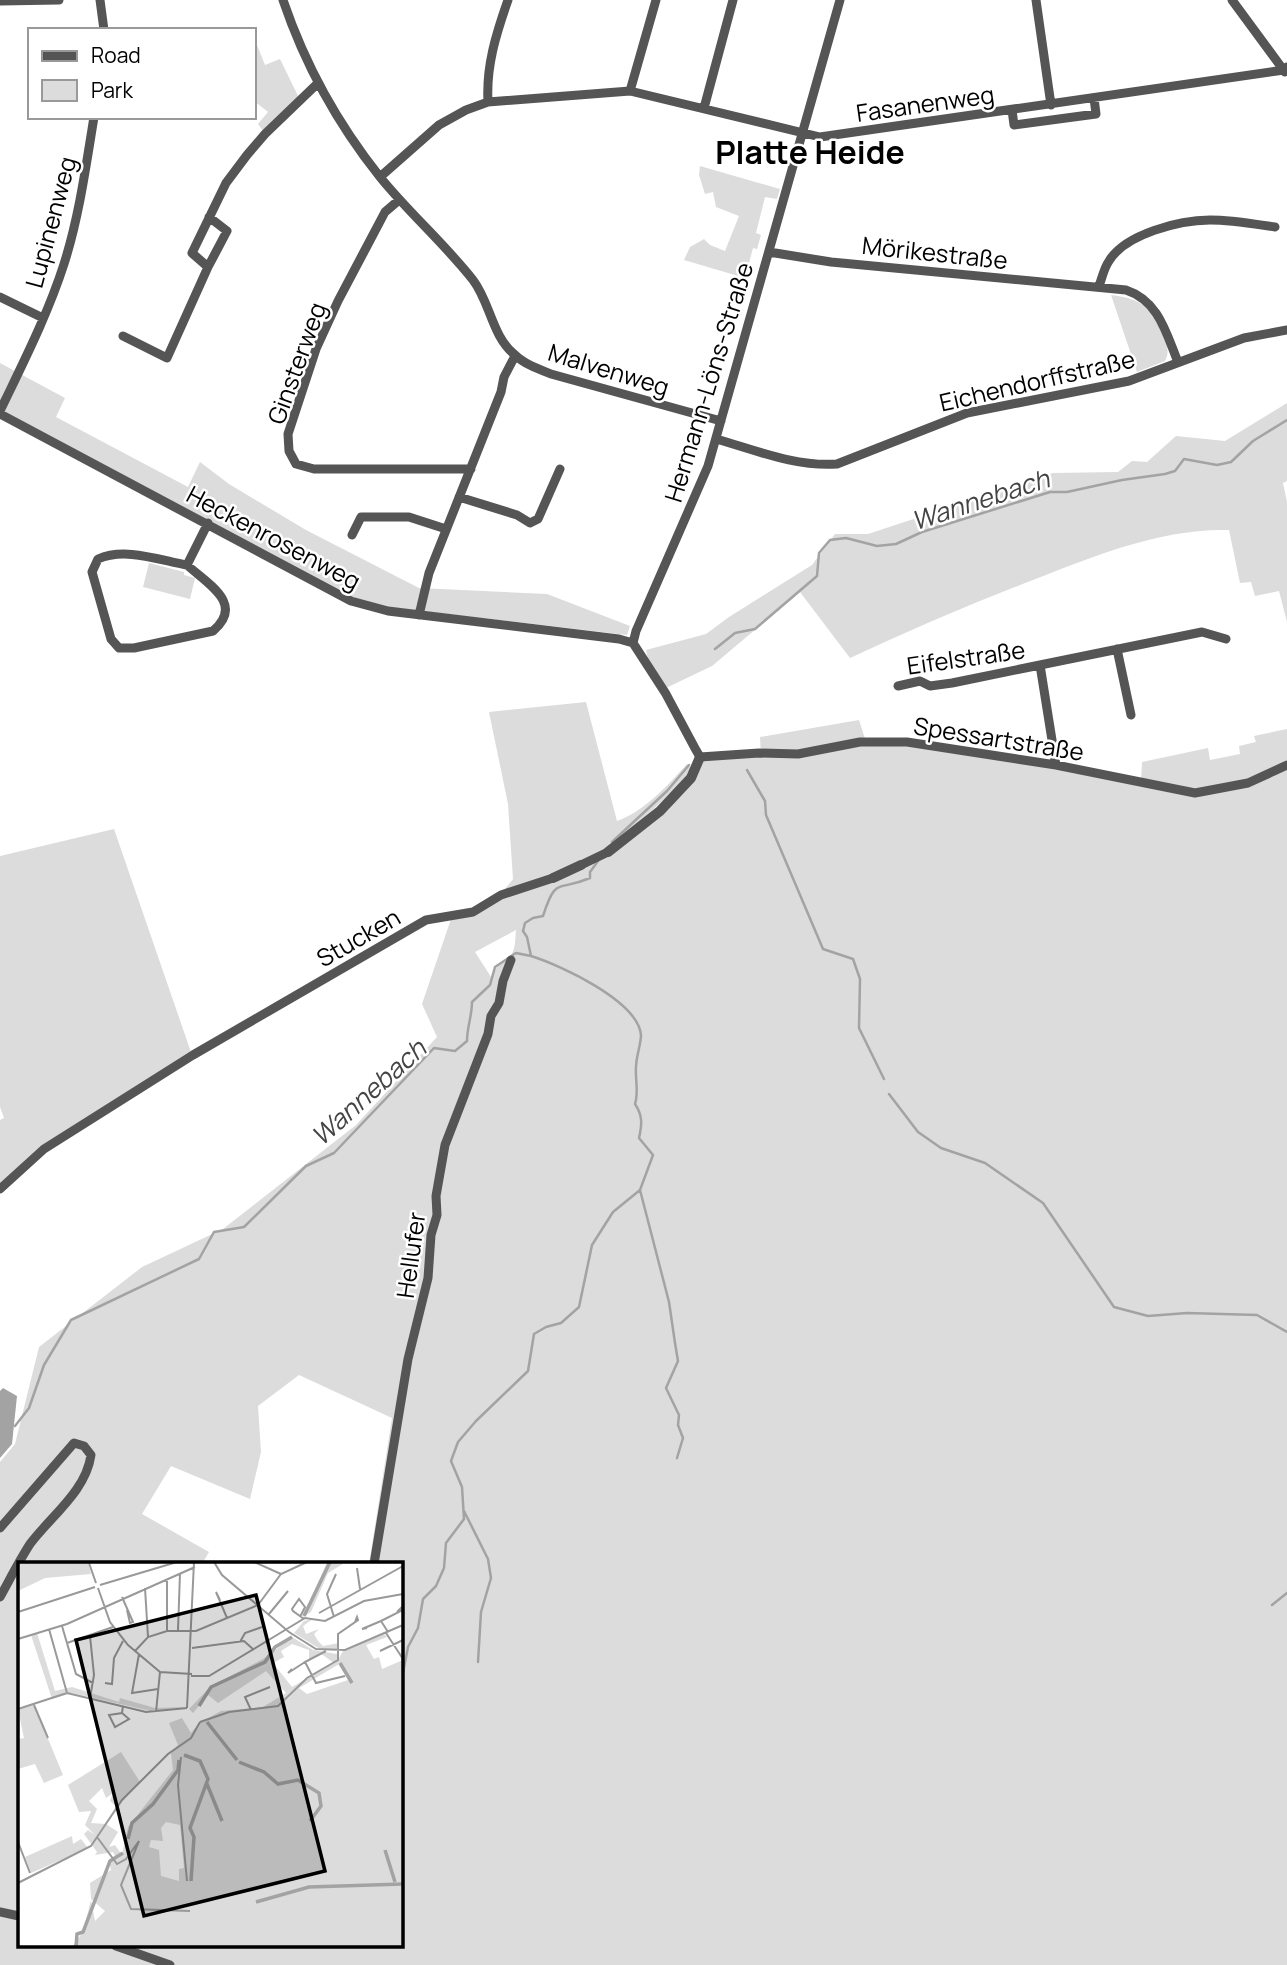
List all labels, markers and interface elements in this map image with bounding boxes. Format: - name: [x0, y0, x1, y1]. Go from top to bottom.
- legend: [28, 28, 256, 119]
- text: Road: [91, 41, 141, 69]
- text: Park: [91, 76, 133, 104]
- street label: Fasanenweg: [854, 77, 996, 129]
- district label: Platte Heide: [715, 130, 905, 174]
- street label: Lupinenweg: [17, 153, 83, 291]
- street label: Mörikestraße: [860, 228, 1010, 276]
- street label: Hermann-Löns-Straße: [656, 258, 760, 506]
- street label: Ginsterweg: [259, 298, 333, 428]
- street label: Malvenweg: [544, 335, 674, 403]
- street label: Eichendorffstraße: [936, 341, 1138, 419]
- water label: Wannebach: [906, 459, 1055, 538]
- street label: Heckenrosenweg: [181, 477, 367, 597]
- street label: Eifelstraße: [905, 632, 1027, 682]
- street label: Spessartstraße: [912, 708, 1086, 768]
- street label: Stucken: [310, 900, 406, 974]
- water label: Wannebach: [303, 1030, 434, 1153]
- street label: Hellufer: [388, 1209, 432, 1300]
- inset map: [18, 1562, 402, 1948]

